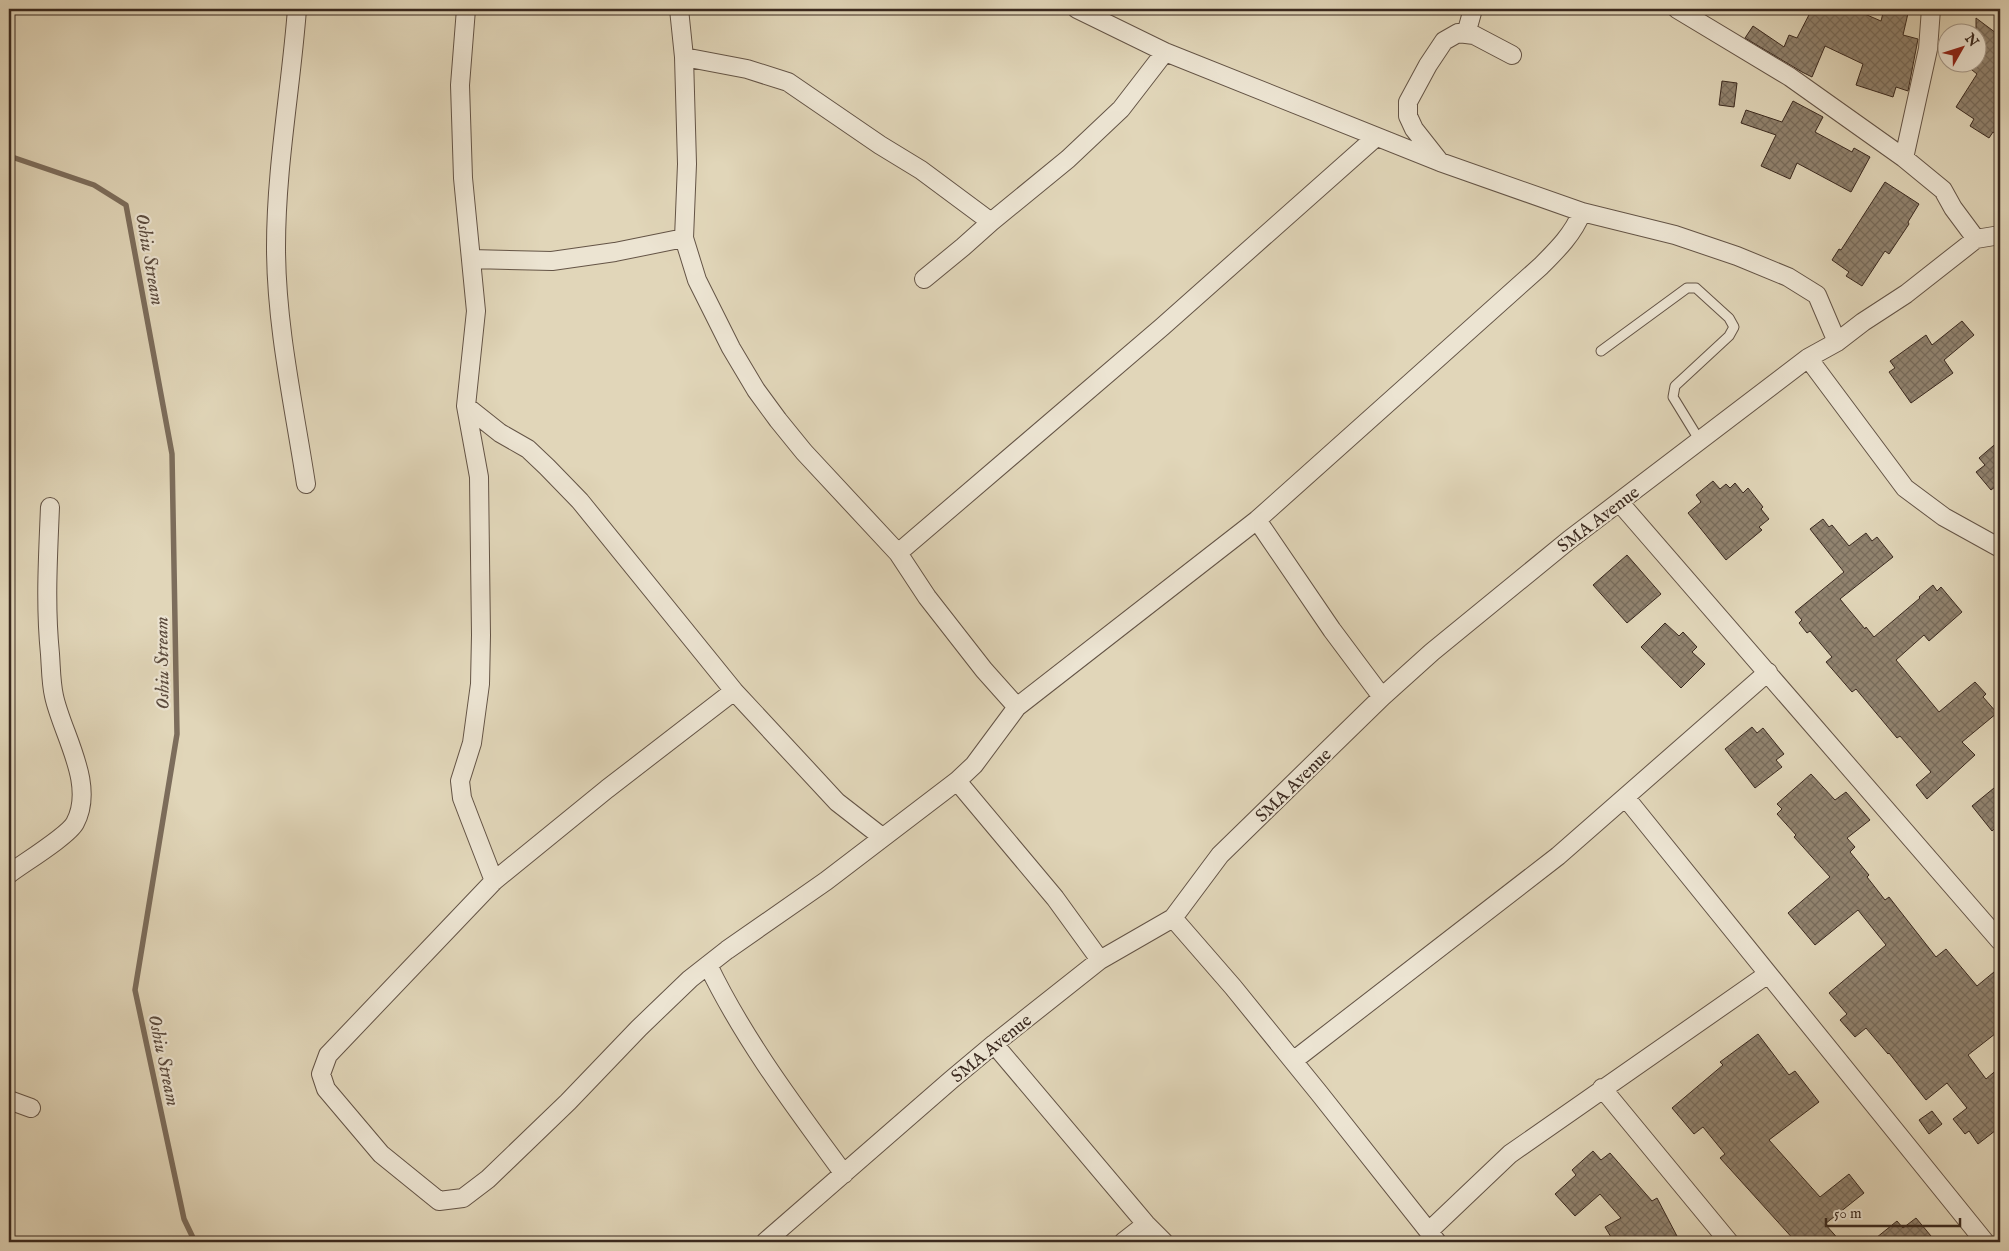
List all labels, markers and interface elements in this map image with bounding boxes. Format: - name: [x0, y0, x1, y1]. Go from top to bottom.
- north arrow: [1936, 22, 1986, 72]
- text: N: [1960, 29, 1982, 51]
- water label: Oshiu Stream: [129, 211, 169, 307]
- street label: SMA Avenue: [1553, 482, 1645, 559]
- water label: Oshiu Stream: [150, 616, 176, 710]
- street label: SMA Avenue: [1251, 744, 1337, 828]
- street label: SMA Avenue: [947, 1010, 1037, 1089]
- water label: Oshiu Stream: [142, 1012, 184, 1108]
- scale bar: [1826, 1196, 1960, 1228]
- text: 50 m: [1834, 1204, 1862, 1223]

